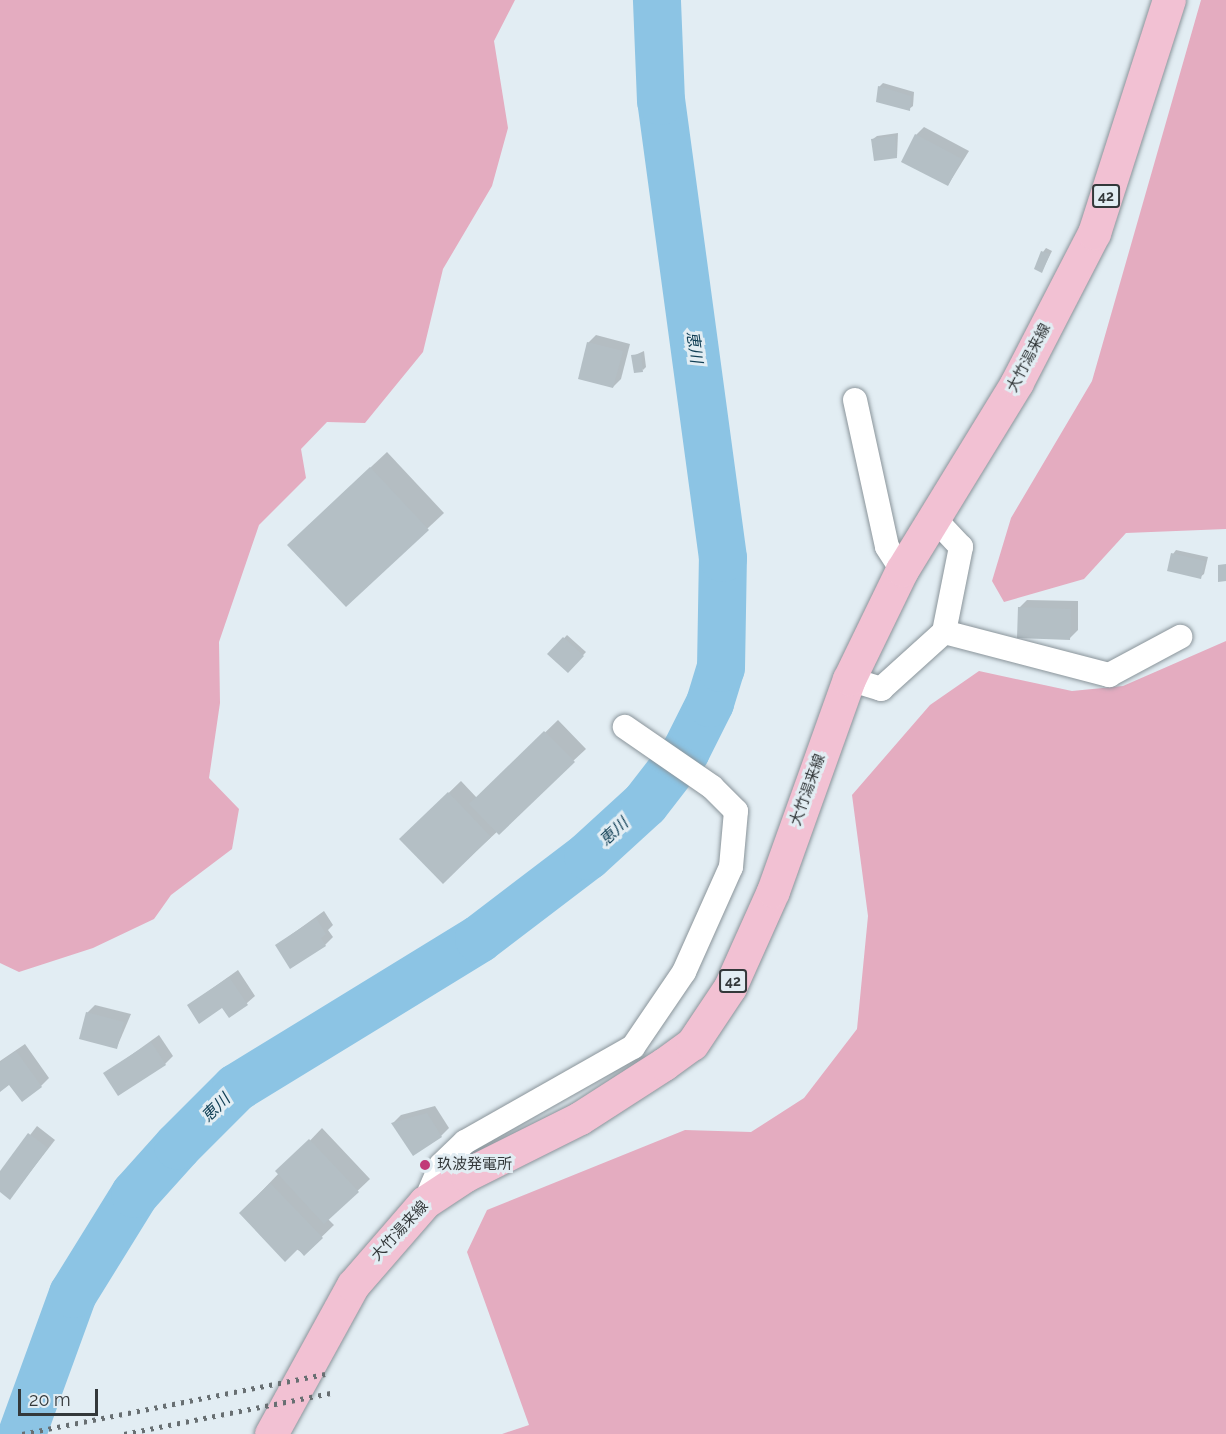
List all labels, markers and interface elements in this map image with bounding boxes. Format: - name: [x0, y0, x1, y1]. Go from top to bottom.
- road number: 42: [1091, 185, 1121, 207]
- street label: 大竹湯来線: [1003, 321, 1055, 395]
- water label: 恵川: [682, 330, 706, 364]
- street label: 大竹湯来線: [787, 752, 829, 828]
- water label: 恵川: [596, 814, 632, 850]
- road number: 42: [718, 970, 748, 992]
- water label: 恵川: [198, 1090, 234, 1126]
- place label: 玖波発電所: [437, 1156, 512, 1174]
- marker: 玖波発電所: [418, 1158, 432, 1172]
- street label: 大竹湯来線: [368, 1197, 432, 1265]
- scale bar: [21, 1377, 100, 1415]
- text: 20 m: [29, 1389, 71, 1410]

